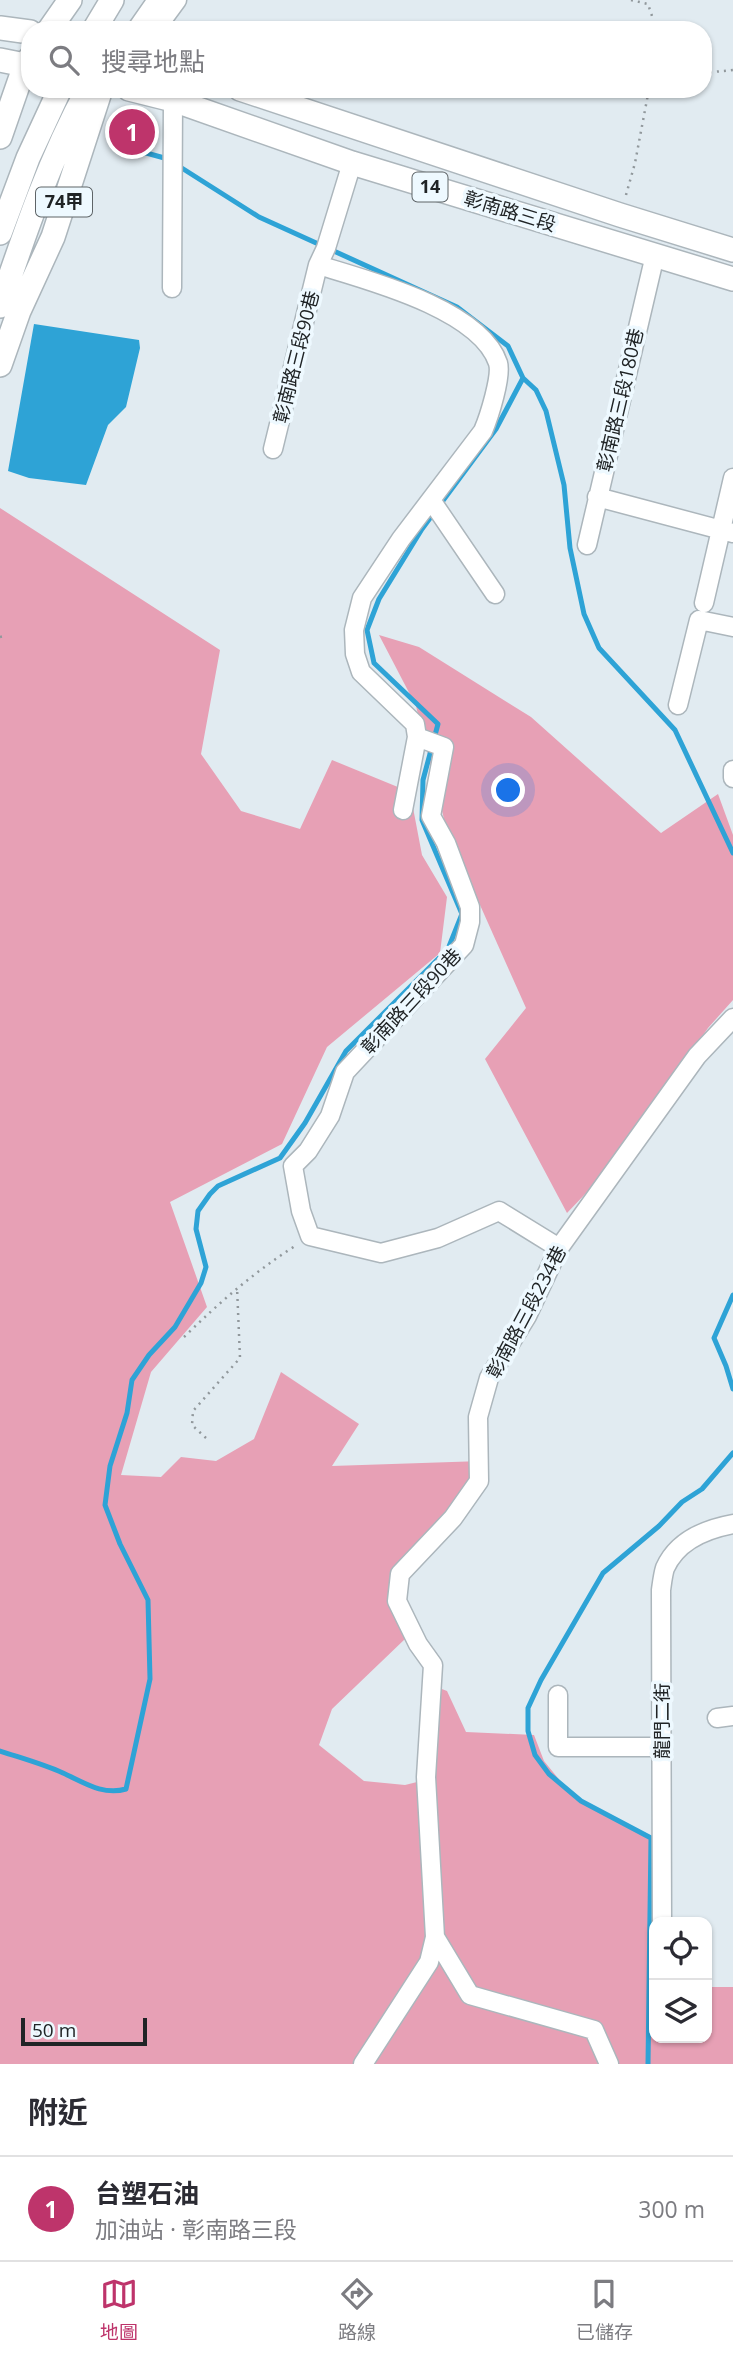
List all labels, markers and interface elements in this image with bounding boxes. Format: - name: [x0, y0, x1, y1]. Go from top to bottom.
- search box: [21, 21, 712, 98]
- icon: search: [45, 41, 83, 79]
- text: 搜尋地點: [101, 43, 205, 79]
- pin: 1: [109, 106, 155, 158]
- road number: 14: [412, 172, 448, 202]
- street label: 彰南路三段: [461, 185, 559, 237]
- road number: 74甲: [36, 188, 92, 216]
- street label: 彰南路三段90巷: [267, 288, 325, 426]
- street label: 彰南路三段180巷: [591, 326, 649, 474]
- your location: [491, 773, 525, 807]
- street label: 彰南路三段90巷: [355, 942, 467, 1060]
- street label: 彰南路三段234巷: [480, 1241, 572, 1383]
- street label: 龍門二街: [649, 1683, 675, 1759]
- map controls: [649, 1917, 712, 2043]
- button: locate: [649, 1917, 712, 1980]
- button: layers: [649, 1980, 712, 2043]
- scale bar: [21, 2015, 147, 2047]
- text: 50 m: [32, 2017, 76, 2043]
- text: 附近: [28, 2091, 88, 2132]
- text: 台塑石油: [95, 2175, 199, 2211]
- text: 1: [44, 2193, 58, 2225]
- text: 300 m: [638, 2193, 705, 2225]
- text: 加油站 · 彰南路三段: [95, 2213, 297, 2245]
- tab: 地圖: [100, 2275, 138, 2345]
- tab: 路線: [338, 2275, 376, 2345]
- tab: 已儲存: [576, 2275, 633, 2345]

